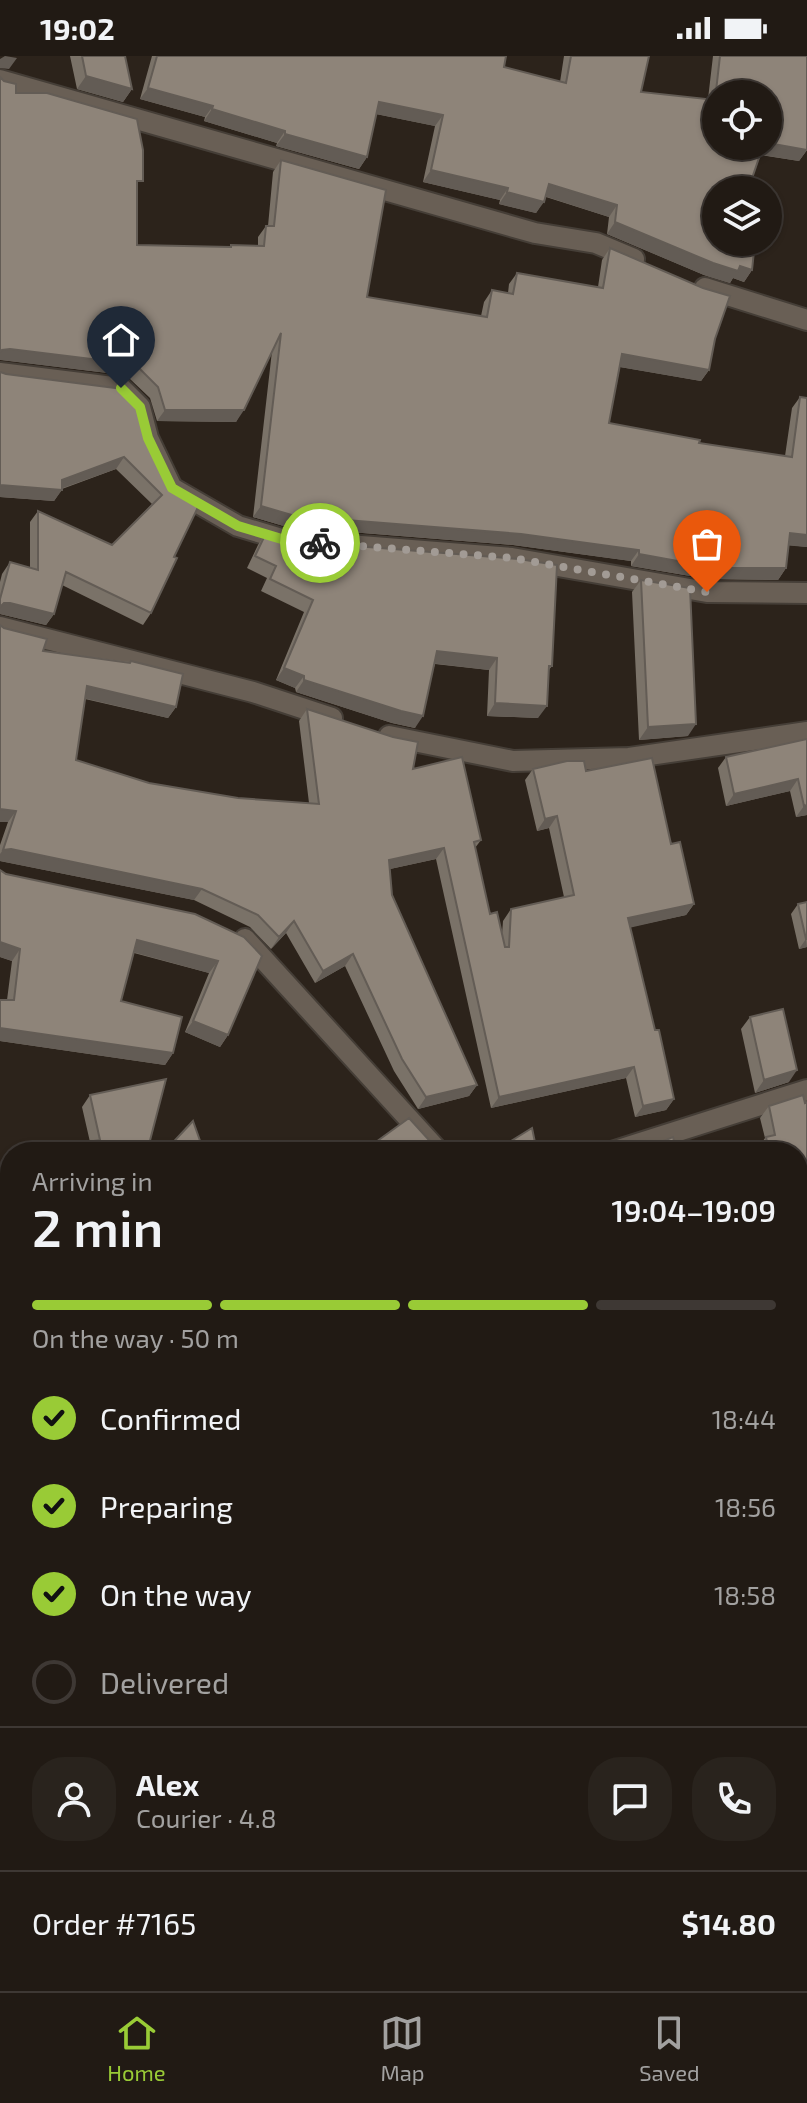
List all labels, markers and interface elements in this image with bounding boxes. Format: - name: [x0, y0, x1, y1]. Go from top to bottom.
- text: 19:02: [40, 10, 115, 46]
- map controls: [702, 80, 782, 256]
- button: locate: [702, 80, 782, 160]
- button: layers: [702, 176, 782, 256]
- pin: [87, 306, 155, 388]
- icon: home: [99, 318, 143, 362]
- courier: [280, 503, 360, 583]
- pin: [673, 510, 741, 592]
- icon: bike: [298, 521, 342, 565]
- icon: bag: [685, 522, 729, 566]
- text: Arriving in: [32, 1165, 153, 1196]
- text: 19:04–19:09: [611, 1192, 776, 1228]
- text: 2 min: [32, 1195, 163, 1257]
- text: On the way · 50 m: [32, 1322, 239, 1353]
- icon: check: [32, 1396, 76, 1440]
- text: Confirmed: [100, 1400, 241, 1436]
- text: 18:44: [712, 1403, 776, 1434]
- icon: check: [32, 1484, 76, 1528]
- text: Preparing: [100, 1488, 233, 1524]
- text: 18:56: [715, 1491, 776, 1522]
- icon: check: [32, 1572, 76, 1616]
- text: On the way: [100, 1576, 252, 1612]
- text: 18:58: [714, 1579, 776, 1610]
- text: Delivered: [100, 1664, 229, 1700]
- button: person: [32, 1757, 116, 1841]
- button: chat: [588, 1757, 672, 1841]
- button: phone: [692, 1757, 776, 1841]
- text: Alex: [136, 1766, 199, 1802]
- text: Courier · 4.8: [136, 1802, 277, 1833]
- text: Order #7165: [32, 1905, 196, 1941]
- text: $14.80: [682, 1905, 776, 1941]
- tab: Home: [107, 2011, 166, 2085]
- tab: Map: [380, 2011, 425, 2085]
- tab: Saved: [639, 2011, 700, 2085]

